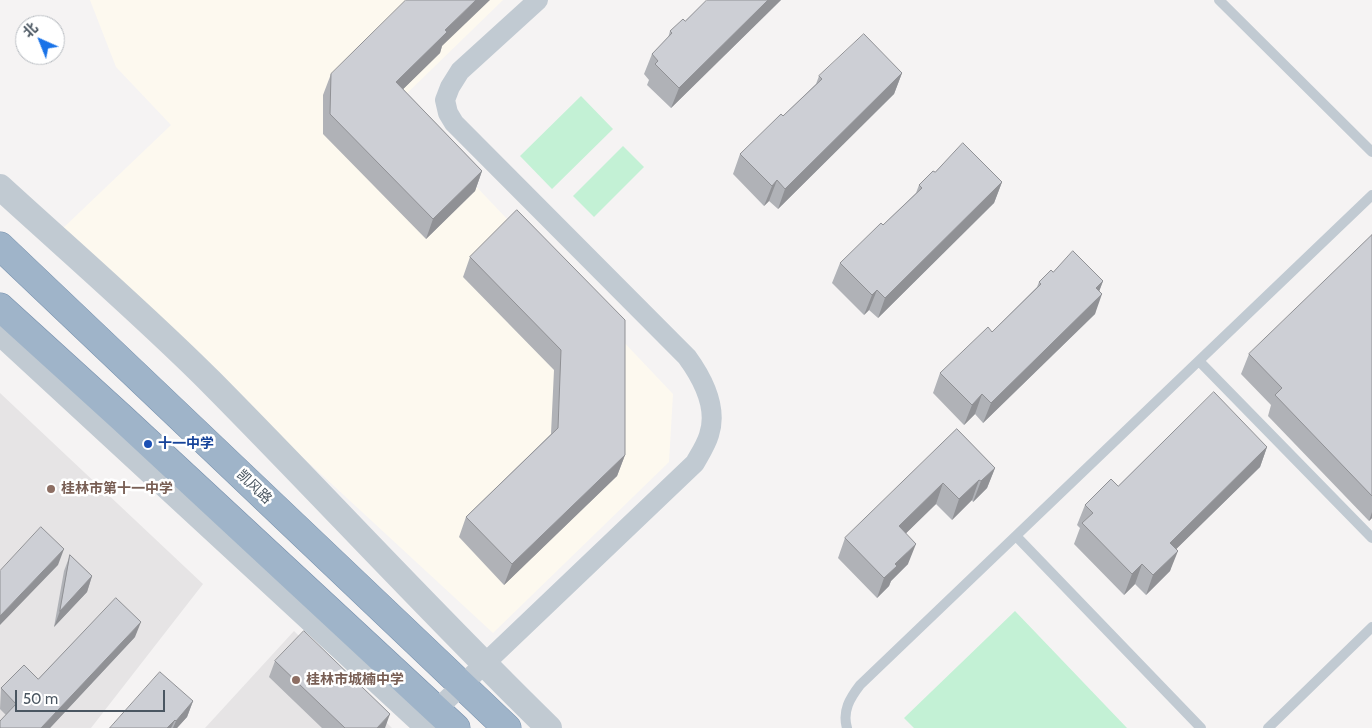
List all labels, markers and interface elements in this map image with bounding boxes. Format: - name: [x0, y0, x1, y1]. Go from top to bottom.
- north arrow: [15, 15, 65, 65]
- text: 北: [19, 19, 42, 41]
- place label: 十一中学: [158, 436, 214, 452]
- marker: 十一中学: [142, 438, 154, 450]
- street label: 凯风路: [233, 466, 275, 508]
- place label: 桂林市第十一中学: [61, 481, 173, 497]
- marker: 桂林市第十一中学: [45, 483, 57, 495]
- place label: 桂林市城楠中学: [306, 672, 404, 688]
- marker: 桂林市城楠中学: [290, 674, 302, 686]
- scale bar: [18, 680, 168, 712]
- text: 50 m: [23, 690, 58, 708]

